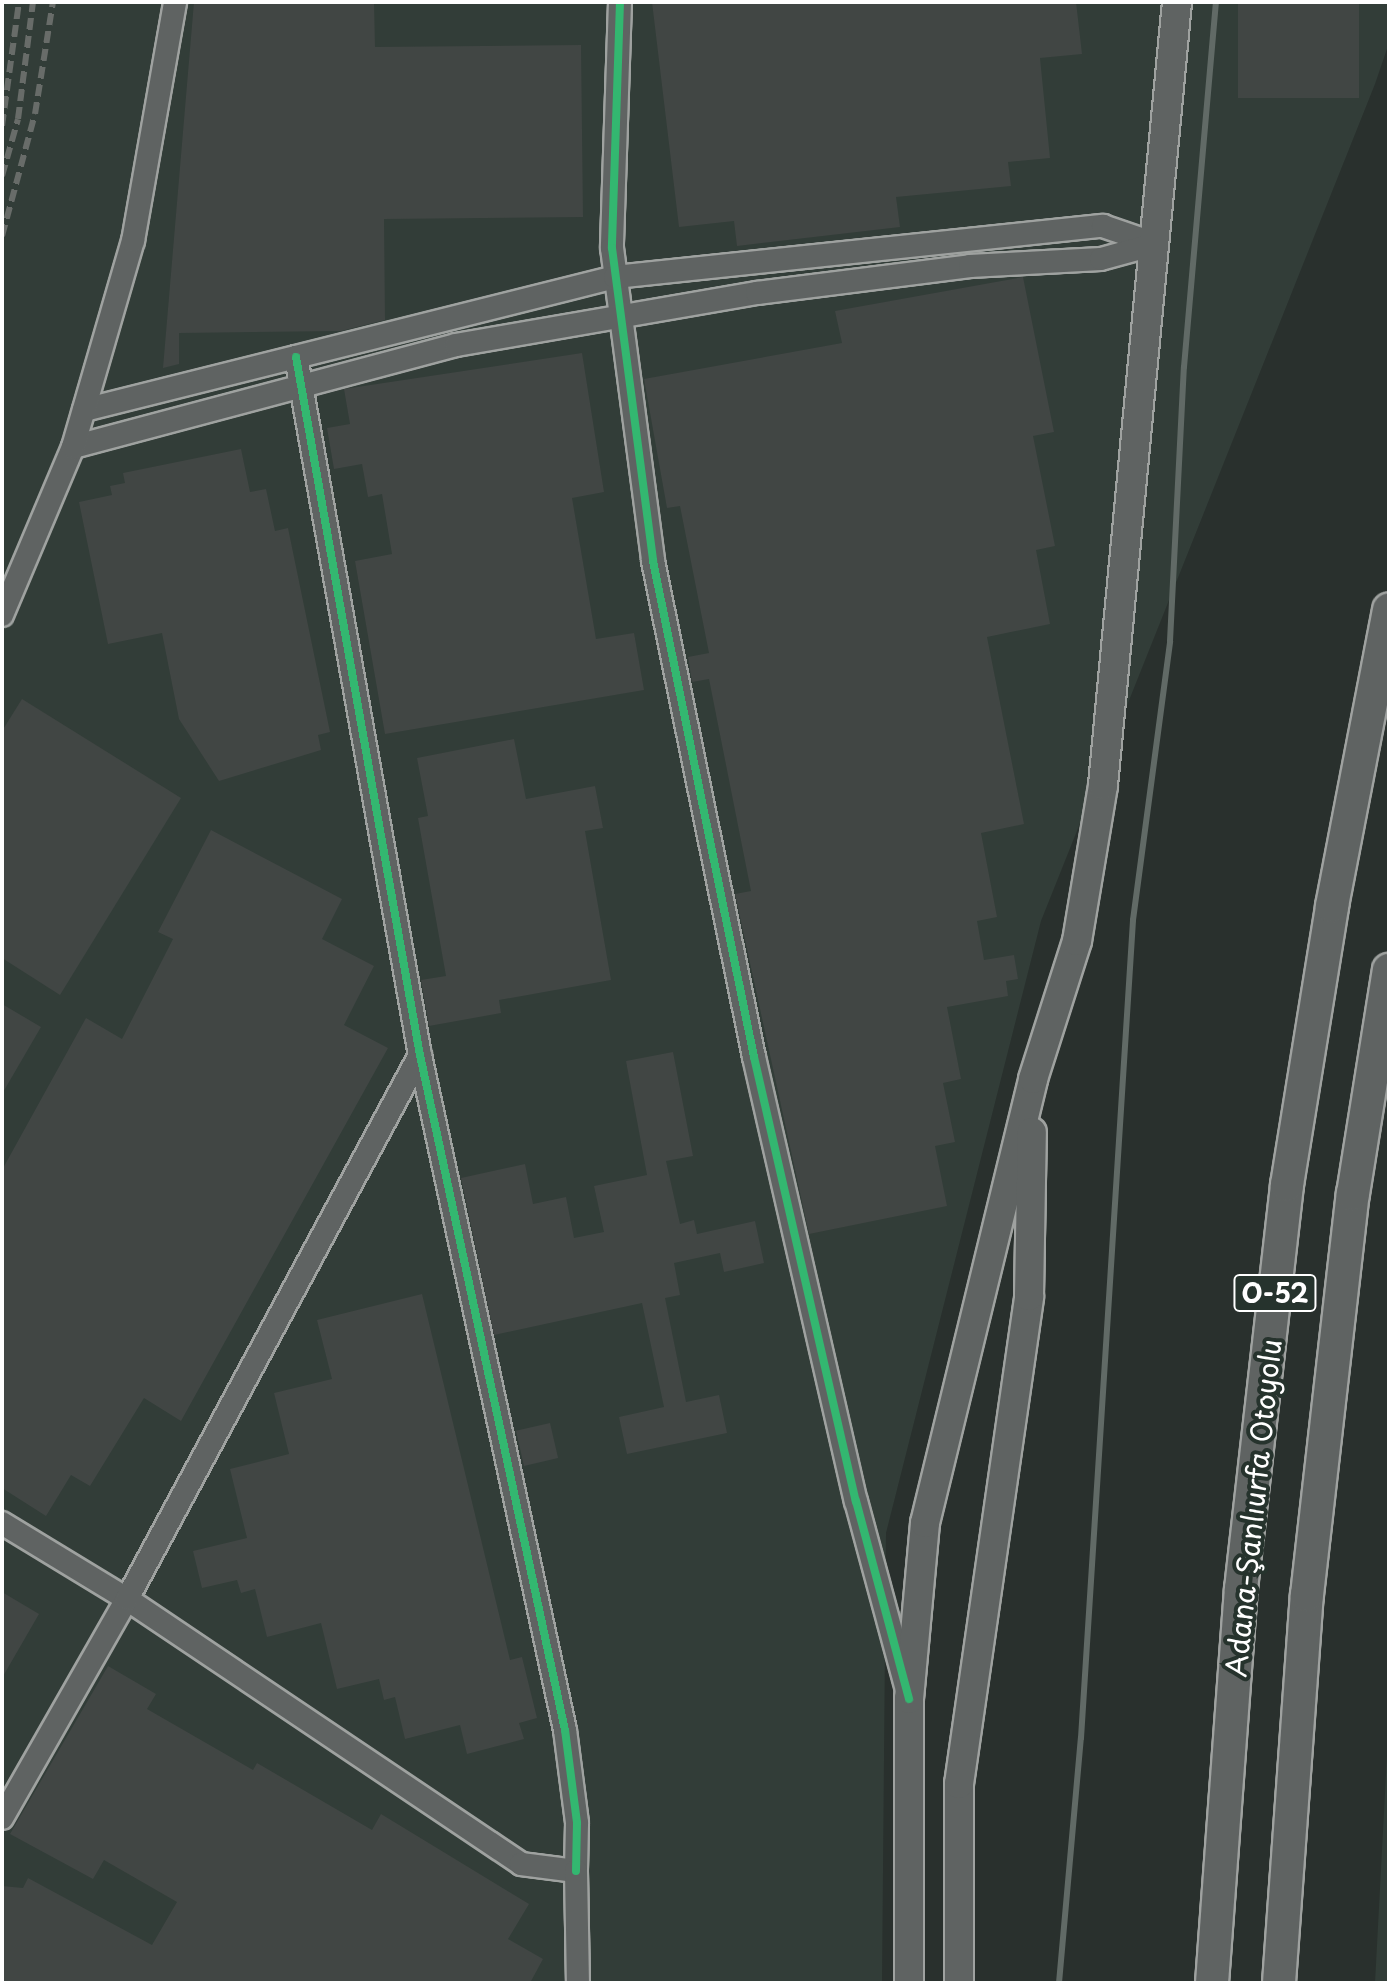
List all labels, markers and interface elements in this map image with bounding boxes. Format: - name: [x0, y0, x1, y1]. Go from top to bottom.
- road number: O-52: [1233, 1271, 1317, 1315]
- street label: Adana-Şanlıurfa Otoyolu: [1218, 1337, 1288, 1679]

